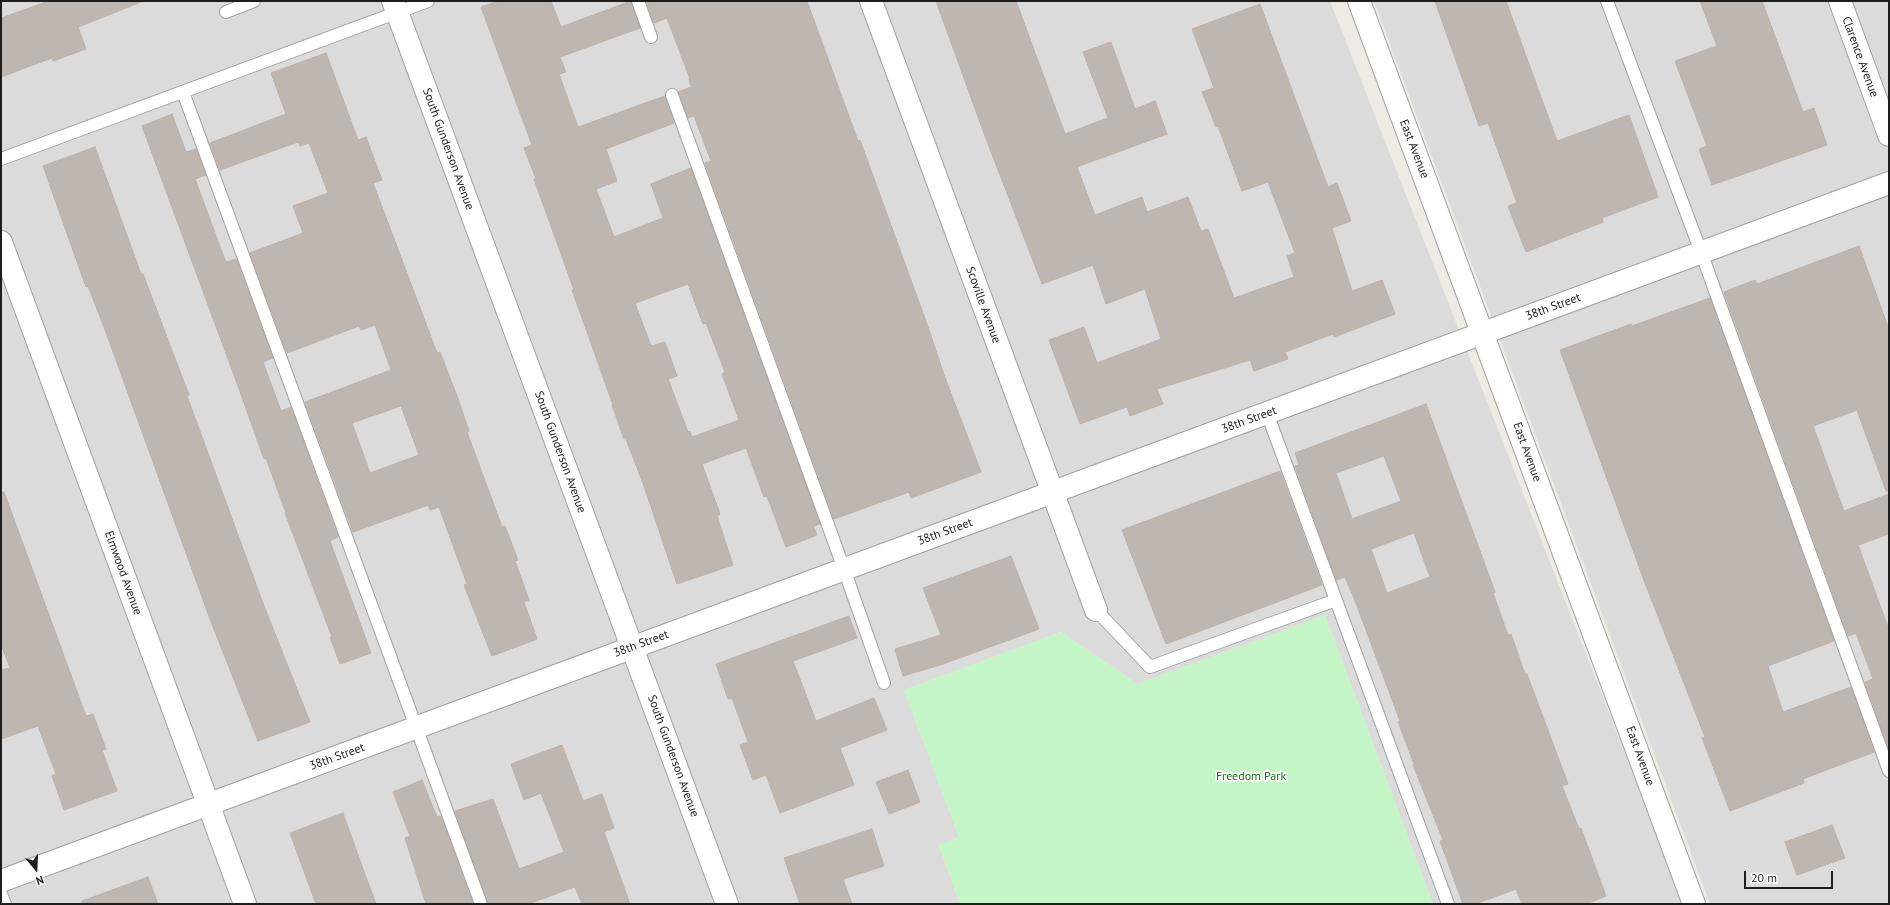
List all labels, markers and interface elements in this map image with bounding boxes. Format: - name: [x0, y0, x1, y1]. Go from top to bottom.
- street label: Clarence Avenue: [1839, 15, 1881, 99]
- street label: South Gunderson Avenue: [419, 86, 477, 212]
- street label: East Avenue: [1396, 117, 1432, 181]
- street label: Scoville Avenue: [962, 265, 1004, 345]
- street label: 38th Street: [1523, 290, 1583, 324]
- street label: South Gunderson Avenue: [531, 389, 589, 515]
- street label: 38th Street: [1219, 403, 1279, 437]
- street label: East Avenue: [1510, 420, 1544, 484]
- street label: 38th Street: [915, 515, 975, 549]
- street label: Elmwood Avenue: [101, 529, 145, 617]
- street label: 38th Street: [611, 627, 671, 661]
- street label: South Gunderson Avenue: [644, 693, 702, 819]
- street label: East Avenue: [1623, 724, 1657, 788]
- street label: 38th Street: [307, 740, 367, 774]
- park label: Freedom Park: [1216, 770, 1286, 784]
- north arrow: [16, 849, 56, 889]
- scale bar: [1746, 863, 1835, 889]
- text: 20 m: [1751, 870, 1777, 885]
- text: N: [34, 873, 46, 888]

